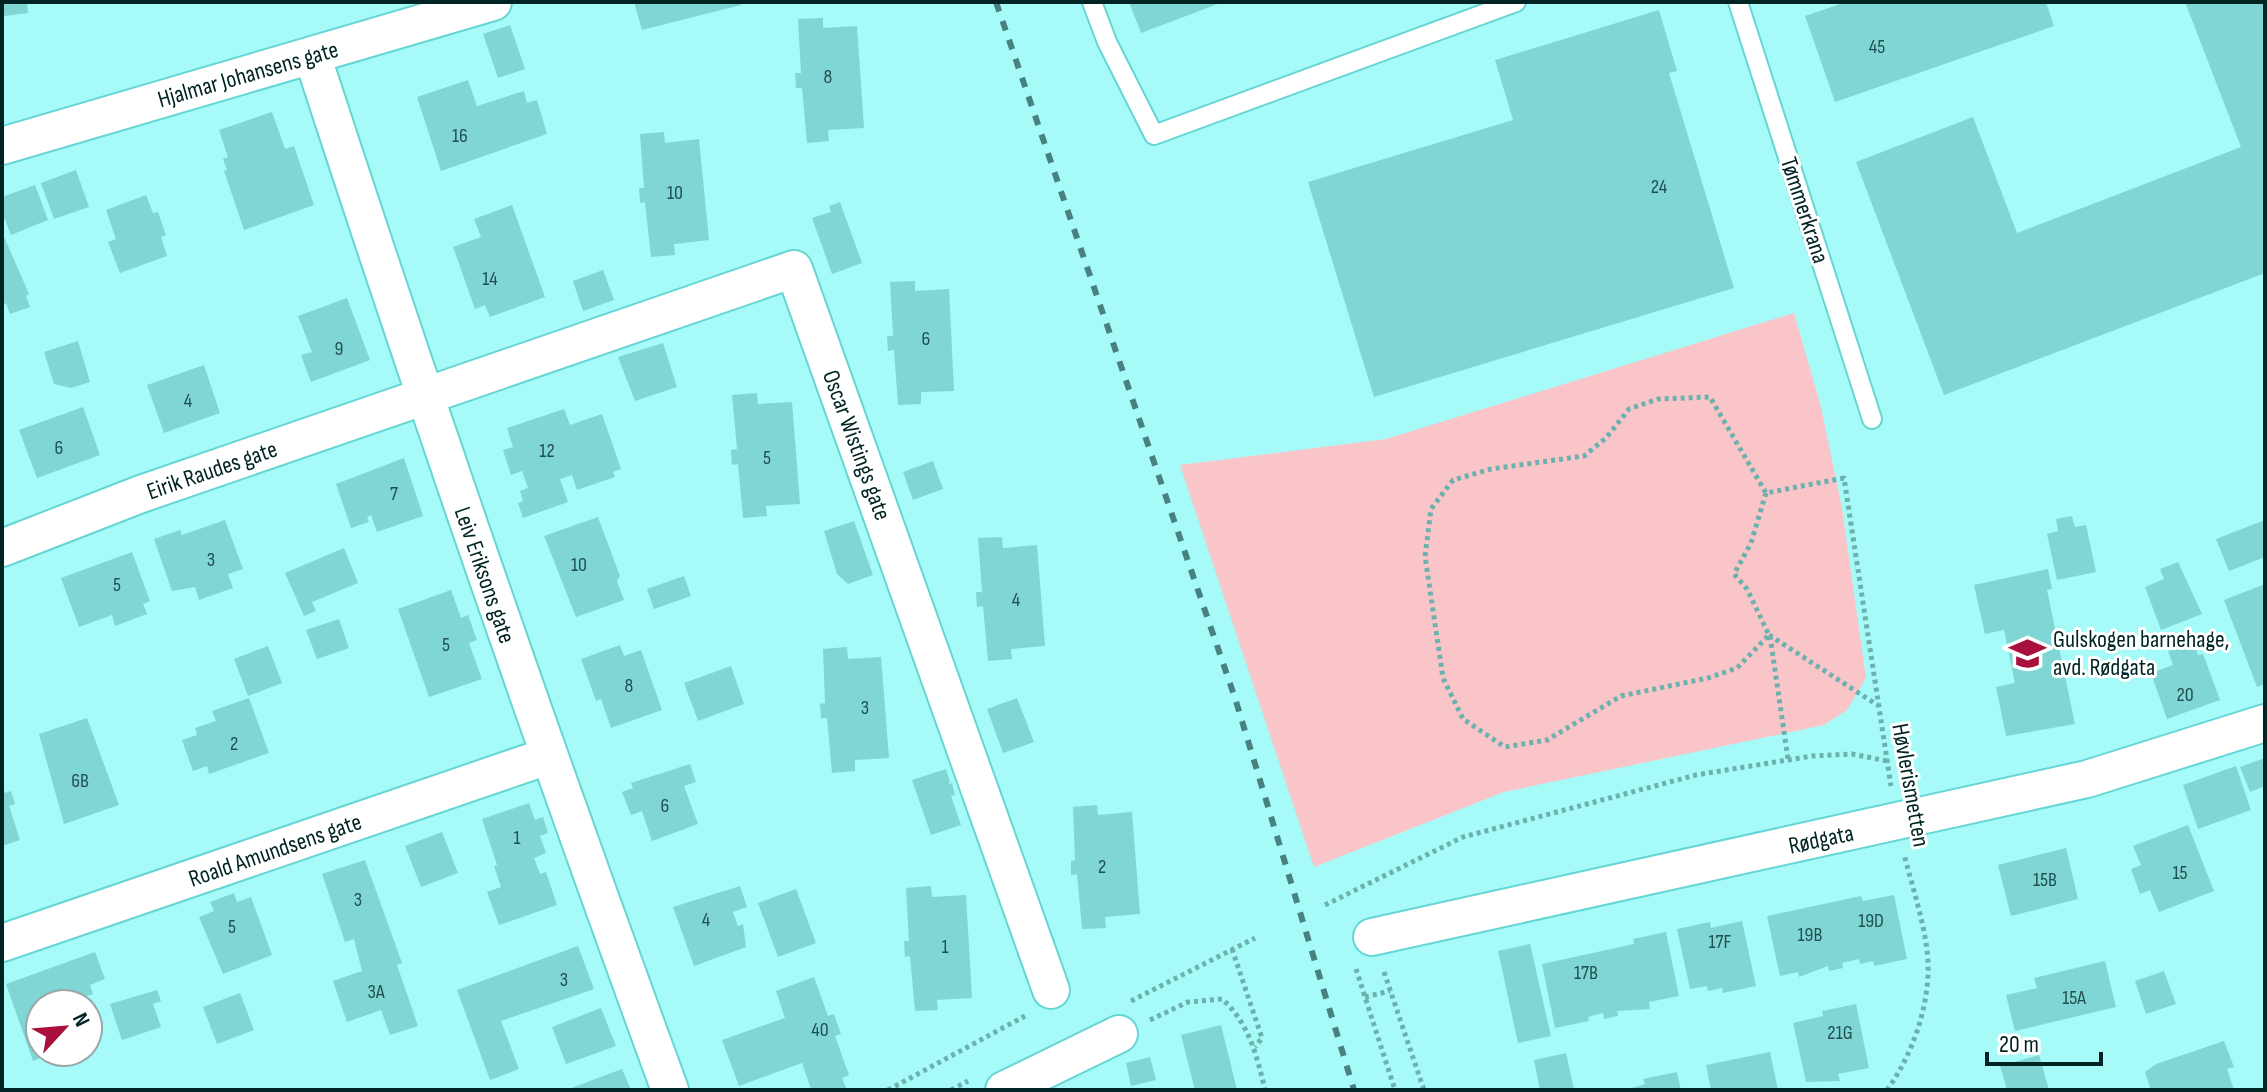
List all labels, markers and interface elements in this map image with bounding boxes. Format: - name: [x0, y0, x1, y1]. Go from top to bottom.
- street label: Hjalmar Johansens gate: [155, 35, 342, 114]
- house number: 45: [1869, 35, 1885, 59]
- house number: 8: [824, 65, 832, 89]
- house number: 16: [452, 124, 468, 148]
- street label: Tømmerkrana: [1774, 153, 1835, 267]
- house number: 24: [1651, 175, 1667, 199]
- house number: 10: [667, 181, 683, 205]
- house number: 14: [482, 267, 498, 291]
- house number: 6: [922, 327, 930, 351]
- house number: 9: [335, 337, 343, 361]
- street label: Oscar Wistings gate: [816, 366, 897, 524]
- house number: 4: [184, 389, 192, 413]
- street label: Eirik Raudes gate: [143, 435, 281, 506]
- house number: 6: [55, 436, 63, 460]
- house number: 12: [539, 439, 555, 463]
- house number: 5: [763, 446, 771, 470]
- house number: 7: [390, 482, 398, 506]
- street label: Leiv Eriksons gate: [448, 503, 521, 647]
- house number: 3: [207, 548, 215, 572]
- house number: 10: [571, 553, 587, 577]
- house number: 5: [113, 573, 121, 597]
- house number: 4: [1012, 588, 1020, 612]
- place label: Gulskogen barnehage, avd. Rødgata: [2053, 625, 2229, 682]
- house number: 5: [442, 633, 450, 657]
- school or university icon: Gulskogen barnehage, avd. Rødgata: [2008, 634, 2046, 672]
- house number: 8: [625, 674, 633, 698]
- house number: 20: [2176, 683, 2194, 707]
- house number: 3: [861, 696, 869, 720]
- street label: Høvlerismetten: [1885, 721, 1936, 849]
- house number: 2: [230, 732, 238, 756]
- house number: 6B: [71, 769, 89, 793]
- house number: 6: [661, 794, 669, 818]
- street label: Roald Amundsens gate: [185, 807, 365, 894]
- street label: Rødgata: [1786, 818, 1856, 861]
- house number: 1: [514, 826, 521, 850]
- house number: 2: [1098, 855, 1106, 879]
- house number: 15: [2172, 861, 2188, 885]
- house number: 15B: [2033, 868, 2057, 892]
- house number: 3: [354, 888, 362, 912]
- house number: 4: [702, 908, 710, 932]
- house number: 19D: [1858, 909, 1884, 933]
- house number: 5: [228, 915, 236, 939]
- house number: 19B: [1798, 923, 1822, 947]
- house number: 17F: [1709, 930, 1732, 954]
- house number: 1: [942, 935, 949, 959]
- house number: 17B: [1574, 961, 1598, 985]
- house number: 3: [560, 968, 568, 992]
- house number: 3A: [368, 980, 385, 1004]
- house number: 15A: [2062, 986, 2086, 1010]
- north arrow: [24, 988, 104, 1068]
- text: N: [66, 1009, 95, 1031]
- scale bar: [1987, 1016, 2101, 1066]
- house number: 40: [811, 1018, 829, 1042]
- house number: 21G: [1827, 1021, 1853, 1045]
- text: 20 m: [1999, 1030, 2039, 1059]

